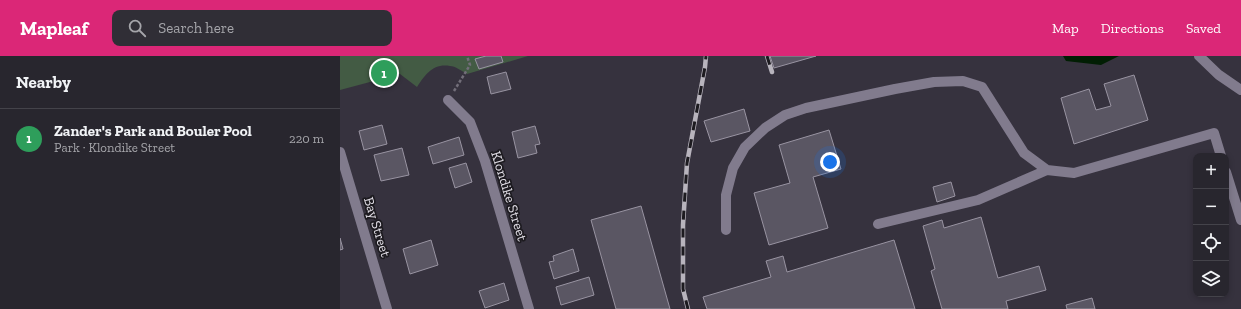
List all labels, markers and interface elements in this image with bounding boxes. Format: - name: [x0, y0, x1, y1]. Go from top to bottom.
- search box: [112, 10, 392, 46]
- text: Mapleaf: [20, 17, 88, 40]
- icon: search: [126, 17, 148, 39]
- text: Search here: [158, 19, 234, 37]
- text: Map: [1052, 20, 1079, 37]
- text: Directions: [1101, 20, 1164, 37]
- text: Saved: [1186, 20, 1221, 37]
- pin: 1: [371, 58, 397, 88]
- text: Nearby: [16, 72, 71, 92]
- text: Zander's Park and Bouler Pool: [54, 122, 252, 140]
- text: 1: [26, 131, 32, 146]
- text: 220 m: [289, 131, 324, 146]
- text: Park · Klondike Street: [54, 140, 175, 155]
- street label: Klondike Street: [487, 149, 531, 244]
- your location: [820, 152, 840, 172]
- map controls: [1193, 153, 1229, 297]
- button: +: [1193, 153, 1229, 189]
- button: −: [1193, 189, 1229, 225]
- street label: Bay Street: [360, 195, 394, 260]
- button: locate: [1193, 225, 1229, 261]
- button: layers: [1193, 261, 1229, 297]

